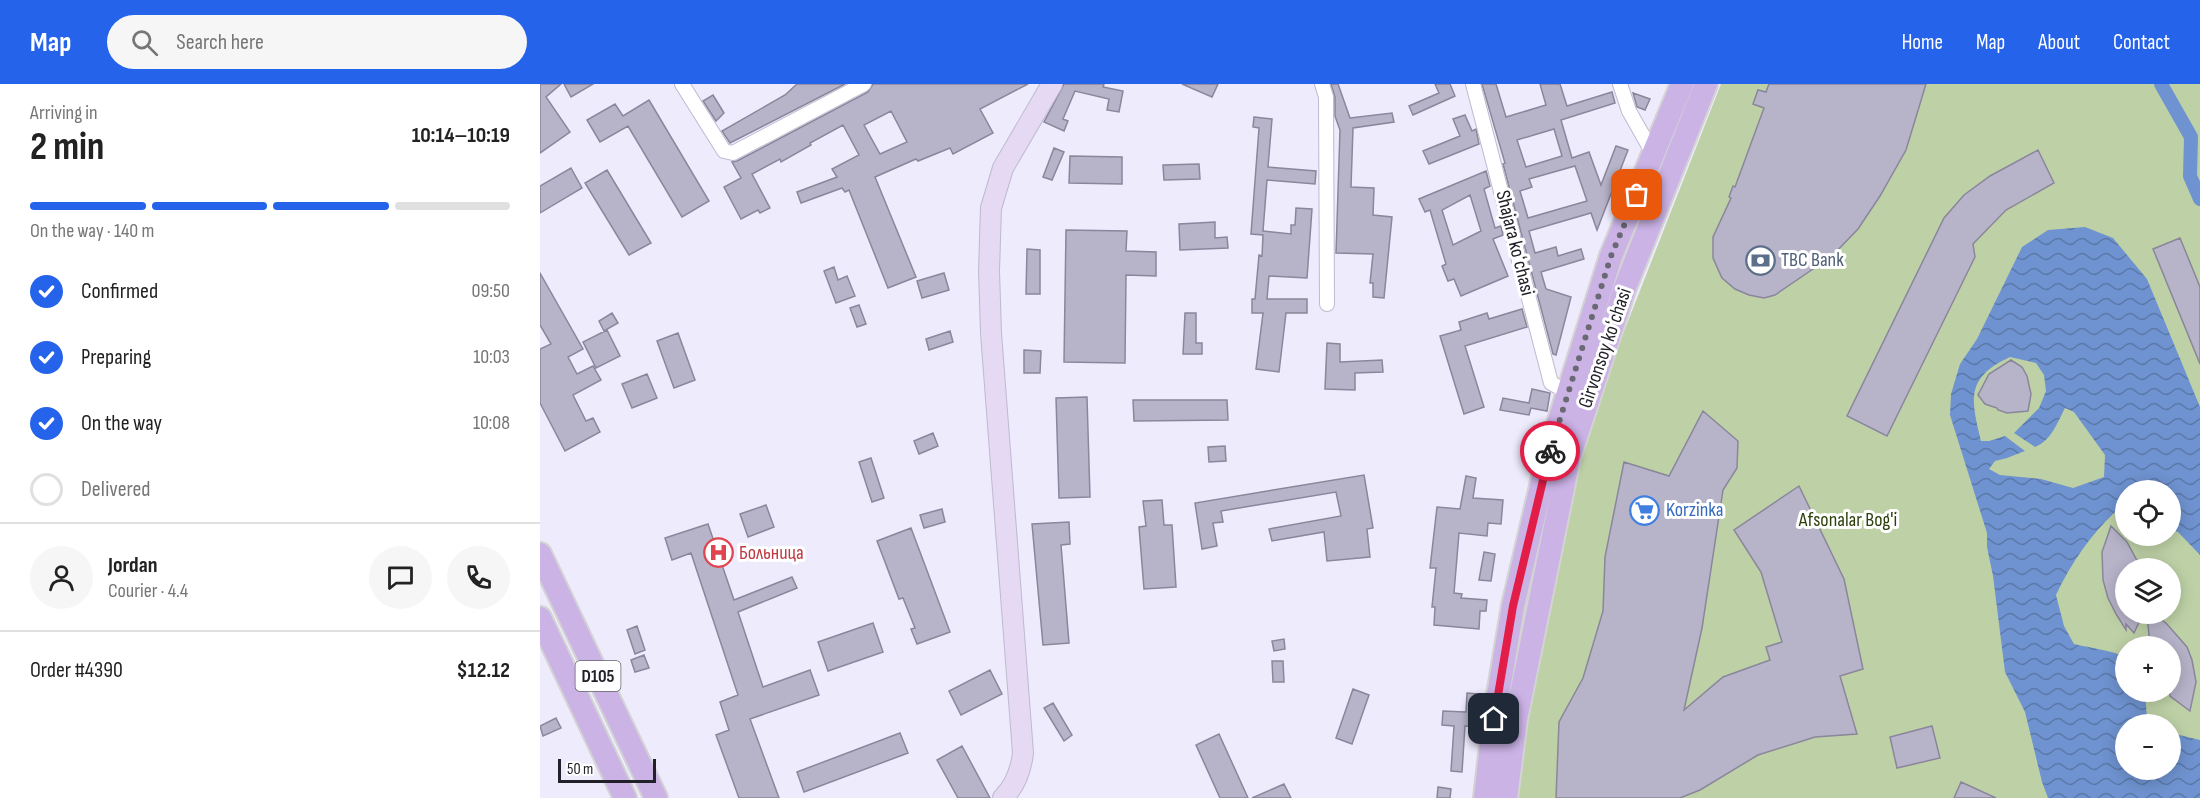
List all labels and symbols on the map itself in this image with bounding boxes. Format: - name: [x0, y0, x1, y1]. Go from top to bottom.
- pin: [1611, 169, 1662, 220]
- street label: Shajara koʻchasi: [1490, 188, 1540, 298]
- bank icon: TBC Bank: [1744, 244, 1776, 276]
- place label: TBC Bank: [1781, 248, 1844, 272]
- street label: Girvonsoy koʻchasi: [1573, 285, 1637, 411]
- courier: [1520, 421, 1580, 481]
- supermarket icon: Korzinka: [1629, 494, 1661, 526]
- place label: Korzinka: [1666, 498, 1724, 522]
- park label: Afsonalar Bog'i: [1798, 508, 1897, 532]
- hospital icon: Больница: [702, 537, 734, 569]
- place label: Больница: [739, 541, 804, 565]
- road number: D105: [576, 661, 620, 691]
- pin: [1468, 693, 1519, 744]
- scale bar: [558, 756, 656, 784]

